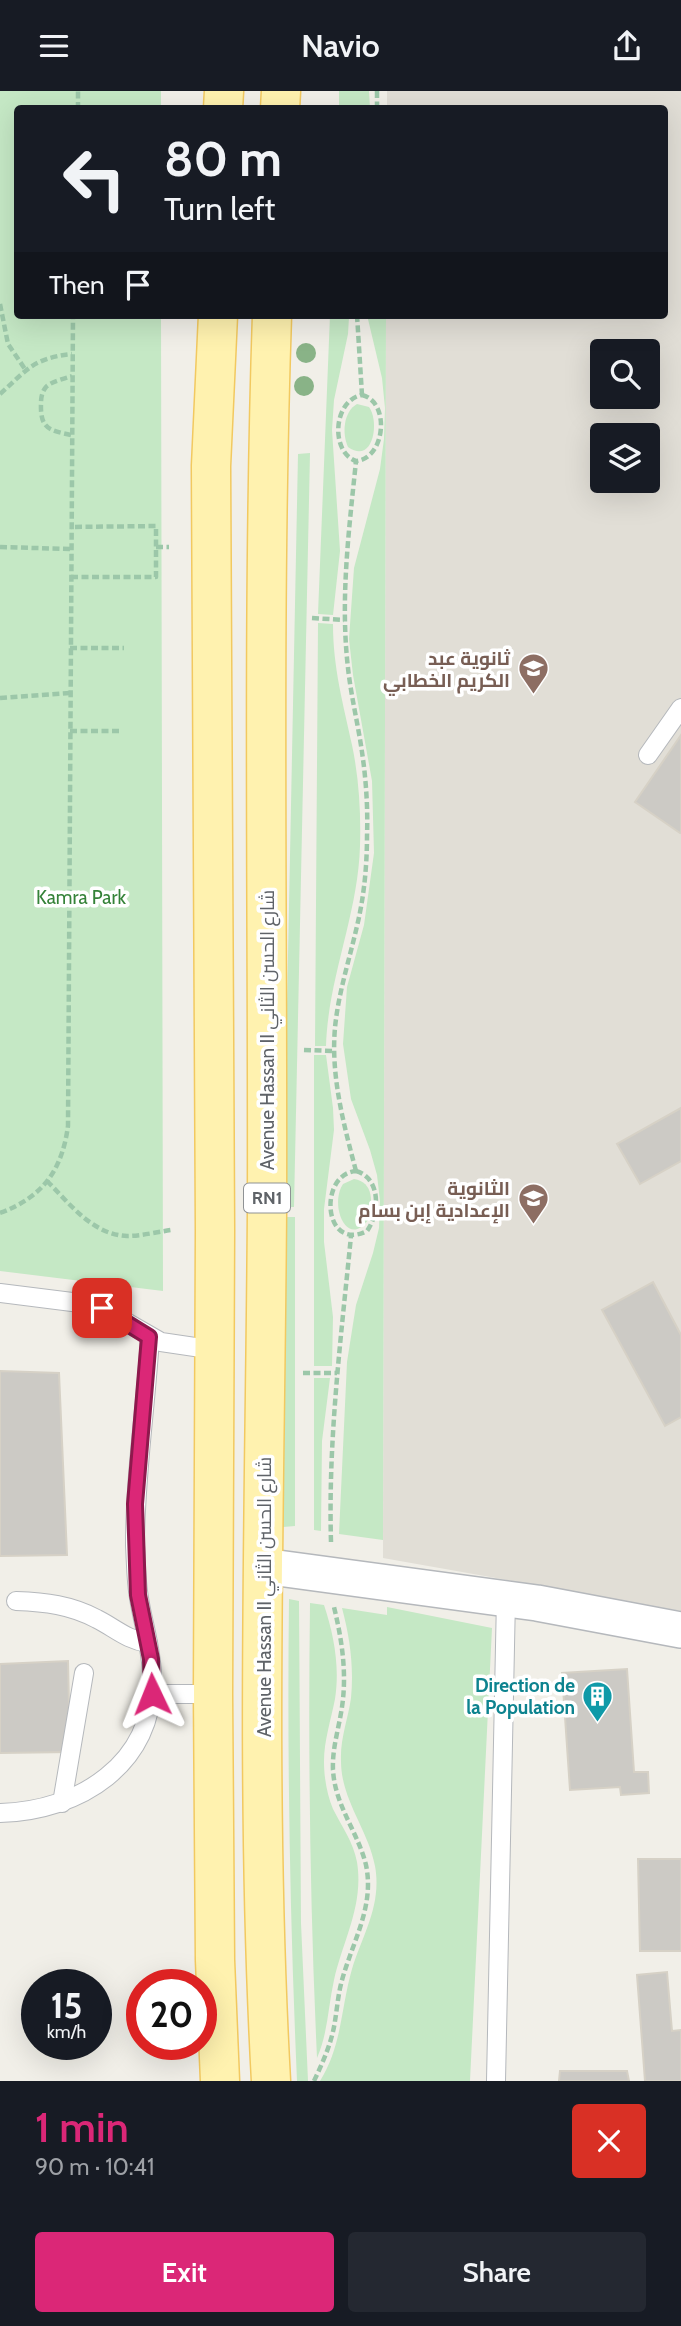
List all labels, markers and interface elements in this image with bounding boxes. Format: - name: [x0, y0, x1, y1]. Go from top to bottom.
- text: Navio: [301, 26, 380, 65]
- icon: menu: [35, 27, 73, 65]
- icon: share: [608, 27, 646, 65]
- text: 80 m: [164, 129, 282, 188]
- icon: left: [49, 133, 140, 224]
- text: Turn left: [164, 189, 275, 228]
- icon: arrive: [119, 266, 157, 304]
- text: Then: [49, 269, 105, 301]
- map controls: [590, 339, 660, 493]
- button: search: [590, 339, 660, 409]
- button: layers: [590, 423, 660, 493]
- place label: ثانوية عبد الكريم الخطابي: [383, 647, 511, 696]
- school or university icon: ثانوية عبد الكريم الخطابي: [516, 652, 550, 696]
- park label: Kamra Park: [36, 886, 127, 909]
- street label: Avenue Hassan II شارع الحسن الثاني: [256, 890, 282, 1170]
- place label: الثانوية الإعدادية إبن بسام: [358, 1177, 510, 1224]
- school or university icon: الثانوية الإعدادية إبن بسام: [516, 1182, 550, 1226]
- road number: RN1: [244, 1183, 290, 1213]
- pin: [72, 1278, 132, 1338]
- icon: arrive: [83, 1289, 121, 1327]
- street label: Avenue Hassan II شارع الحسن الثاني: [253, 1457, 279, 1737]
- position arrow: [115, 1657, 189, 1731]
- place label: Direction de la Population: [466, 1674, 575, 1719]
- building icon: Direction de la Population: [581, 1679, 615, 1723]
- speed limit sign: 20: [126, 1969, 217, 2060]
- text: 15: [51, 1984, 82, 2027]
- text: km/h: [47, 2021, 86, 2043]
- text: 1 min: [35, 2101, 129, 2153]
- button: close: [572, 2104, 646, 2178]
- text: 90 m · 10:41: [35, 2153, 154, 2181]
- button: Exit: [35, 2232, 334, 2312]
- button: Share: [348, 2232, 646, 2312]

